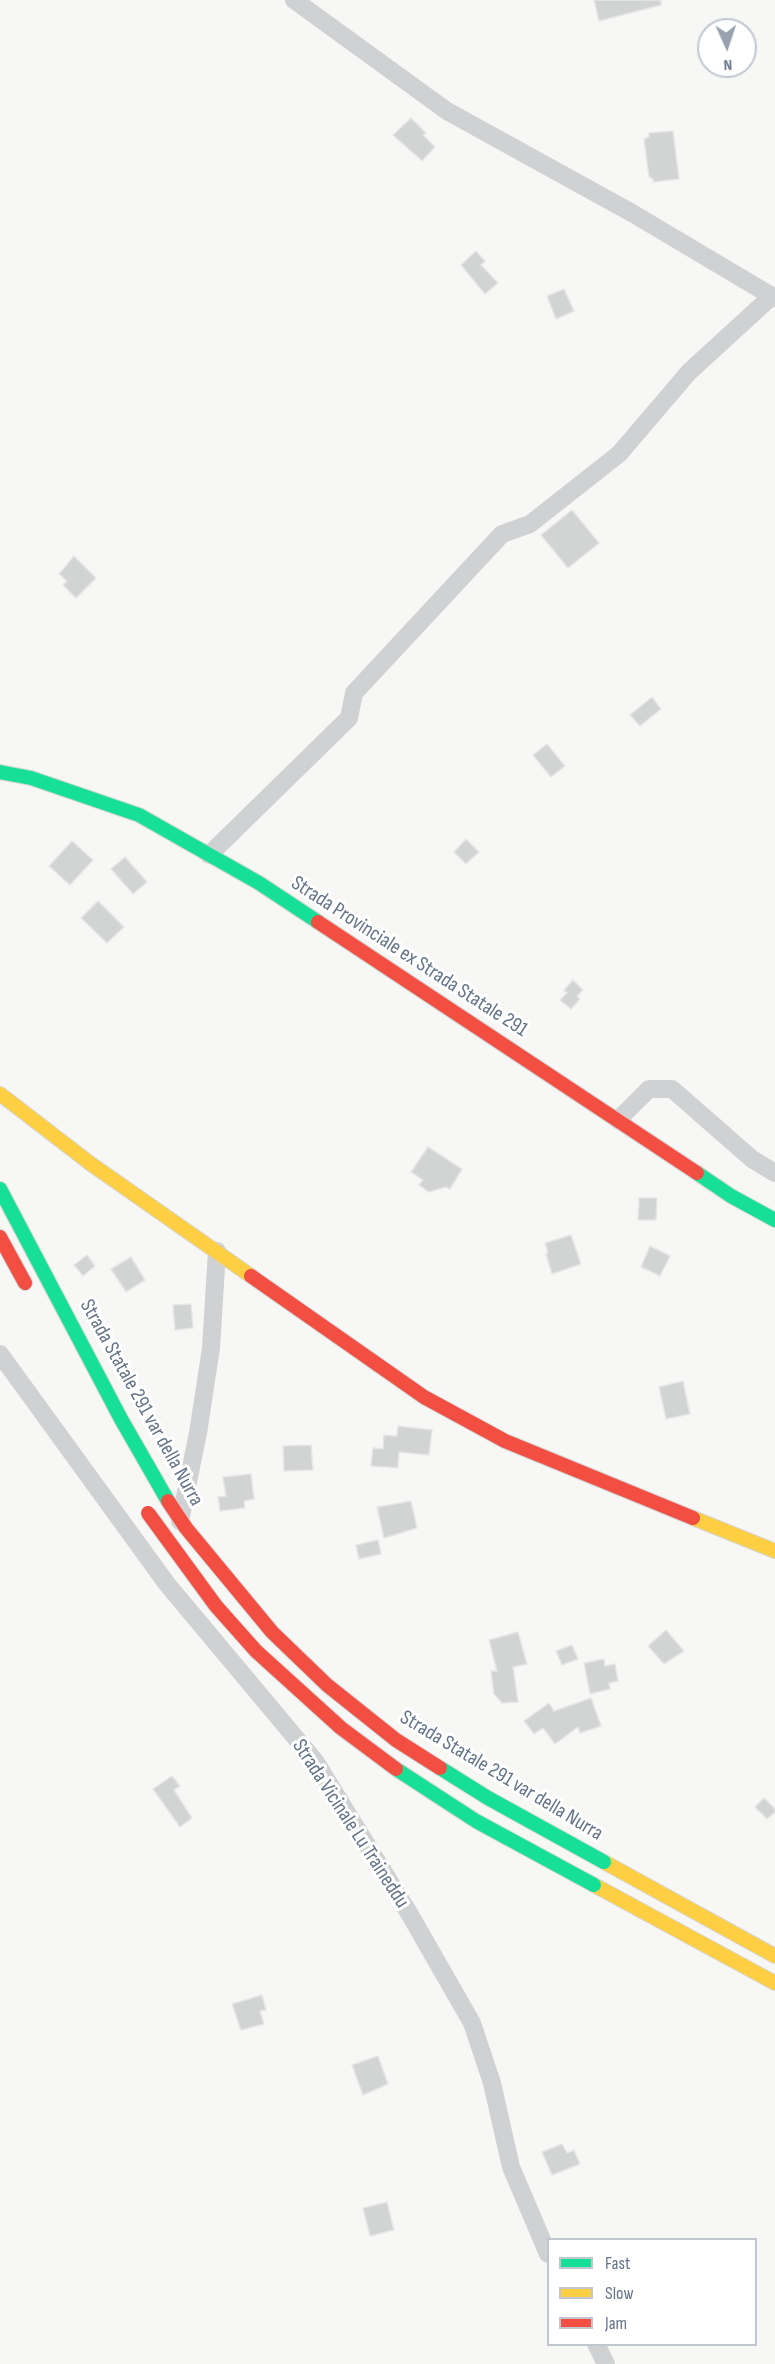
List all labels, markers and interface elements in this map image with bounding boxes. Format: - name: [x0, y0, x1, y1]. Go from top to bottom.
- north arrow: [697, 18, 757, 78]
- text: N: [723, 55, 733, 74]
- street label: Strada Provinciale ex Strada Statale 291: [286, 871, 532, 1043]
- street label: Strada Statale 291 var della Nurra: [74, 1295, 208, 1511]
- street label: Strada Statale 291 var della Nurra: [395, 1705, 607, 1847]
- street label: Strada Vicinale Lu Traineddu: [286, 1735, 414, 1913]
- legend: [547, 2238, 757, 2346]
- text: Fast: [605, 2253, 630, 2274]
- text: Slow: [605, 2283, 634, 2304]
- text: Jam: [605, 2313, 627, 2334]

